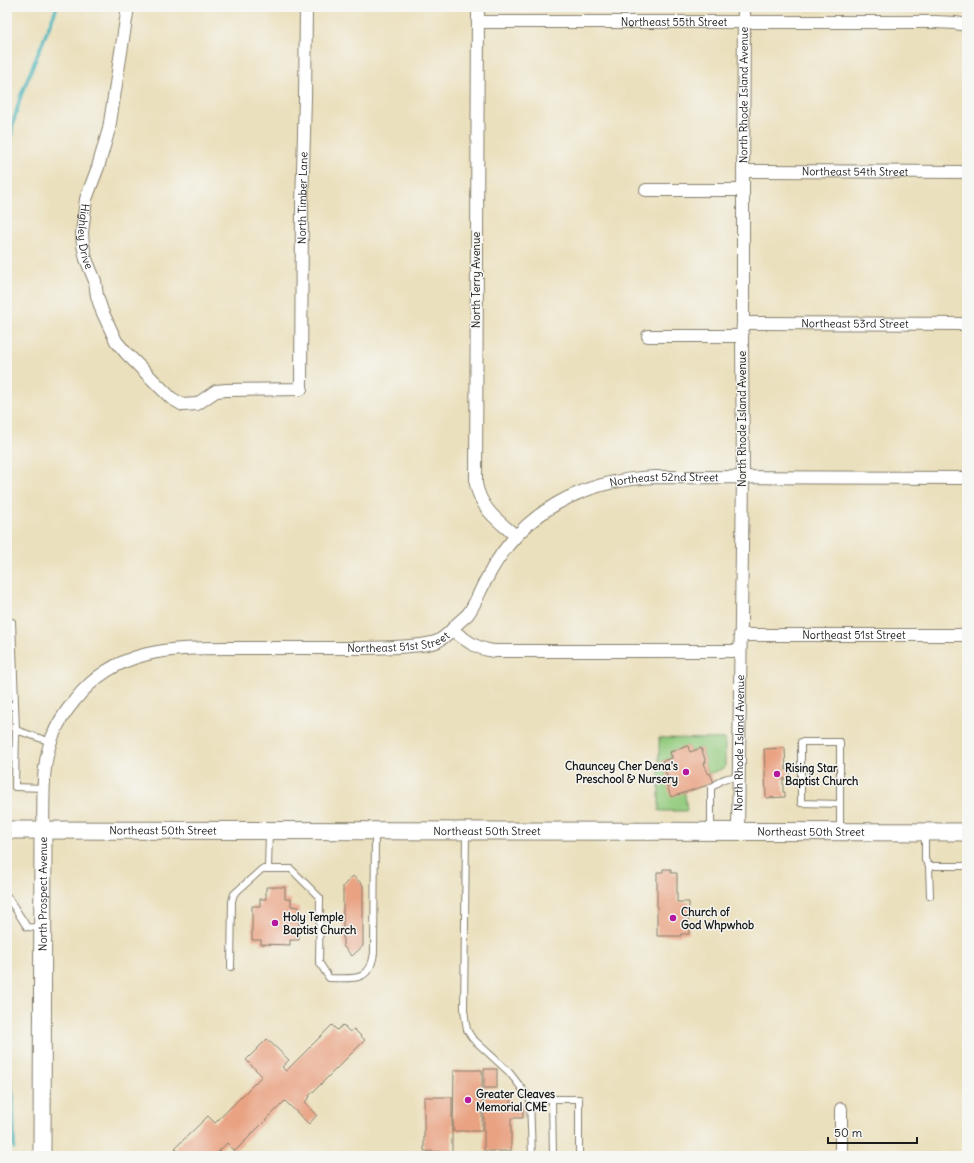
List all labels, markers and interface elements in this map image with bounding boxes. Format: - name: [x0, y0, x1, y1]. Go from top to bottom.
- street label: Northeast 55th Street: [621, 15, 728, 29]
- street label: North Rhode Island Avenue: [736, 27, 751, 163]
- street label: North Timber Lane: [295, 151, 310, 244]
- street label: Northeast 54th Street: [802, 164, 909, 179]
- street label: Highley Drive: [75, 203, 96, 271]
- street label: North Terry Avenue: [469, 232, 483, 328]
- street label: Northeast 53rd Street: [801, 316, 909, 331]
- street label: North Rhode Island Avenue: [735, 351, 749, 487]
- street label: Northeast 52nd Street: [608, 470, 719, 490]
- street label: Northeast 51st Street: [347, 628, 452, 655]
- street label: Northeast 51st Street: [802, 628, 906, 642]
- street label: North Rhode Island Avenue: [731, 675, 747, 811]
- place label: Chauncey Cher Dena's Preschool & Nursery: [565, 759, 678, 787]
- place label: Rising Star Baptist Church: [785, 761, 859, 789]
- marker: Chauncey Cher Dena's Preschool & Nursery: [681, 767, 691, 777]
- marker: Rising Star Baptist Church: [772, 769, 782, 779]
- street label: Northeast 50th Street: [109, 823, 217, 837]
- street label: Northeast 50th Street: [433, 824, 541, 838]
- street label: Northeast 50th Street: [757, 825, 865, 839]
- street label: North Prospect Avenue: [36, 837, 50, 951]
- place label: Church of God Whpwhob: [681, 905, 754, 933]
- place label: Holy Temple Baptist Church: [283, 910, 357, 938]
- marker: Church of God Whpwhob: [668, 913, 678, 923]
- marker: Holy Temple Baptist Church: [270, 918, 280, 928]
- place label: Greater Cleaves Memorial CME: [476, 1087, 555, 1114]
- marker: Greater Cleaves Memorial CME: [463, 1095, 473, 1105]
- scale bar: [828, 1119, 917, 1145]
- text: 50 m: [834, 1125, 863, 1140]

